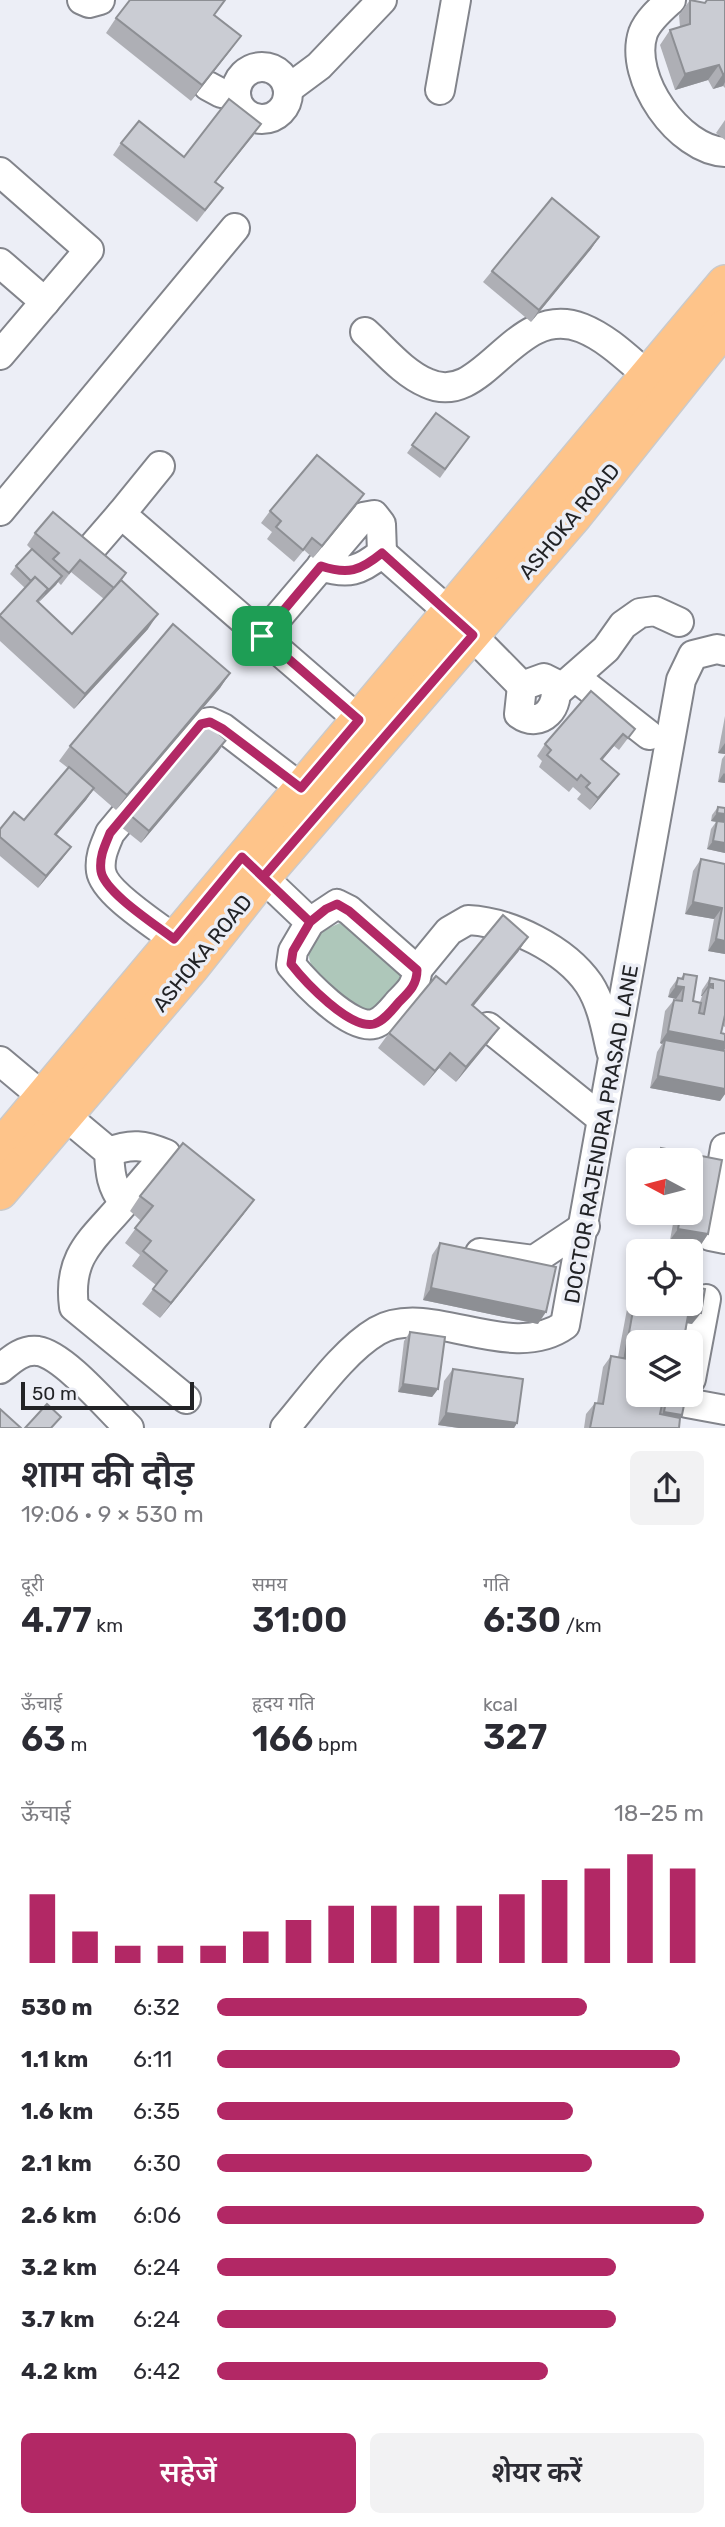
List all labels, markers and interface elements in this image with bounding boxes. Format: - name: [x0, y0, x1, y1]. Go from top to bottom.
- street label: ASHOKA ROAD: [513, 458, 625, 584]
- pin: [232, 606, 292, 666]
- icon: arrive: [243, 617, 281, 655]
- street label: ASHOKA ROAD: [147, 889, 257, 1017]
- street label: DOCTOR RAJENDRA PRASAD LANE: [559, 963, 643, 1305]
- north arrow: [626, 1148, 704, 1225]
- map controls: [626, 1148, 703, 1407]
- button: locate: [626, 1239, 703, 1316]
- button: layers: [626, 1330, 703, 1407]
- scale bar: [21, 1379, 194, 1411]
- text: 50 m: [32, 1382, 77, 1405]
- text: शाम की दौड़: [21, 1451, 194, 1497]
- button: share: [630, 1451, 704, 1525]
- text: 19:06 · 9 × 530 m: [21, 1500, 204, 1528]
- text: दूरी: [21, 1573, 44, 1596]
- text: समय: [252, 1573, 287, 1596]
- text: गति: [483, 1573, 509, 1596]
- text: 4.77: [21, 1599, 92, 1641]
- text: 31:00: [252, 1599, 347, 1641]
- text: 6:30: [483, 1599, 561, 1641]
- text: km: [92, 1614, 123, 1637]
- text: /km: [561, 1614, 602, 1637]
- text: ऊँचाई: [21, 1692, 62, 1715]
- text: हृदय गति: [252, 1692, 315, 1715]
- text: kcal: [483, 1693, 518, 1716]
- text: 327: [483, 1716, 547, 1758]
- text: 63: [21, 1718, 66, 1760]
- text: 166: [252, 1718, 313, 1760]
- text: m: [66, 1733, 87, 1756]
- text: bpm: [313, 1733, 358, 1756]
- text: ऊँचाई: [21, 1799, 71, 1827]
- text: 18–25 m: [614, 1799, 704, 1827]
- text: 530 m: [21, 1993, 93, 2021]
- text: 6:32: [133, 1993, 180, 2021]
- text: 1.1 km: [21, 2045, 88, 2073]
- text: 6:11: [133, 2045, 172, 2073]
- text: 1.6 km: [21, 2097, 93, 2125]
- text: 6:35: [133, 2097, 180, 2125]
- text: 2.1 km: [21, 2149, 92, 2177]
- text: 6:30: [133, 2149, 181, 2177]
- text: 2.6 km: [21, 2201, 97, 2229]
- text: 6:06: [133, 2201, 181, 2229]
- text: 3.2 km: [21, 2253, 97, 2281]
- text: 6:24: [133, 2253, 180, 2281]
- text: 3.7 km: [21, 2305, 95, 2333]
- text: 6:24: [133, 2305, 180, 2333]
- text: 4.2 km: [21, 2357, 97, 2385]
- text: 6:42: [133, 2357, 181, 2385]
- button: सहेजें: [21, 2433, 356, 2513]
- button: शेयर करें: [370, 2433, 704, 2513]

